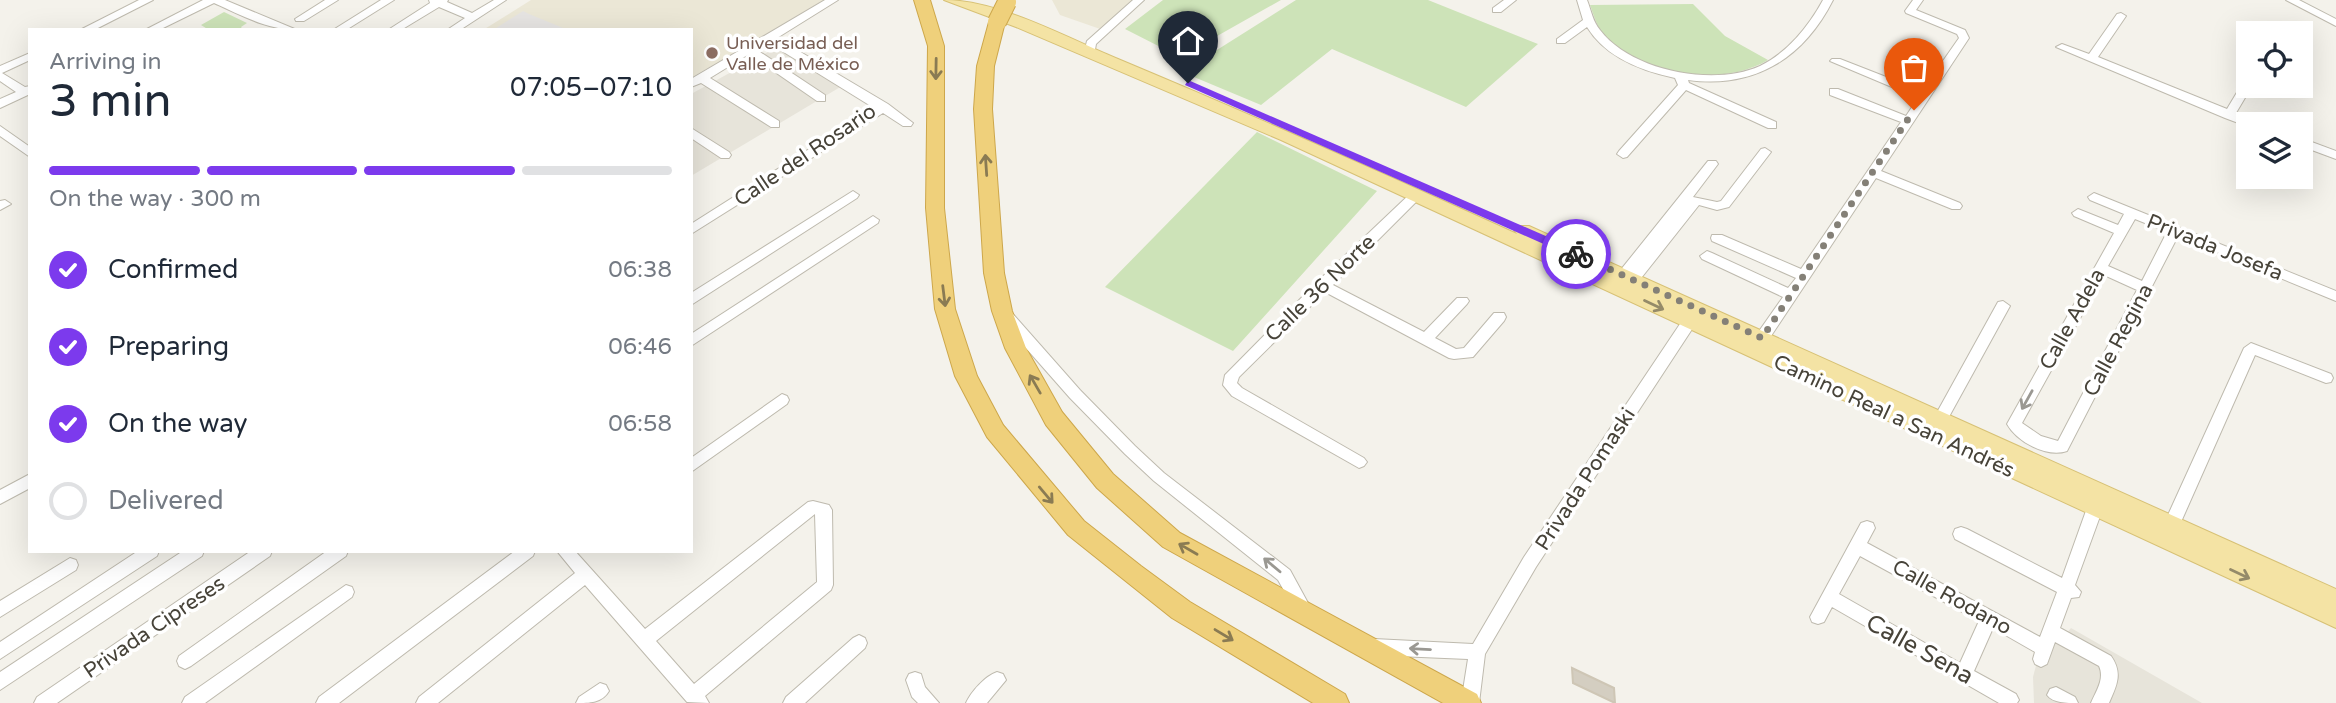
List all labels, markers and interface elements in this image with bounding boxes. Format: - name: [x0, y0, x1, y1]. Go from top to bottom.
- pin: [1158, 11, 1218, 83]
- map controls: [2236, 21, 2313, 189]
- button: locate: [2236, 21, 2313, 98]
- icon: home: [1169, 22, 1207, 60]
- place label: Universidad del Valle de México: [726, 32, 860, 75]
- pin: [1884, 38, 1944, 110]
- marker: Universidad del Valle de México: [704, 45, 720, 61]
- text: Arriving in: [49, 48, 162, 76]
- icon: bag: [1895, 49, 1933, 87]
- one-way arrow: [929, 57, 943, 80]
- text: 07:05–07:10: [510, 72, 672, 103]
- text: 3 min: [49, 74, 172, 129]
- street label: Calle del Rosario: [730, 99, 881, 212]
- button: layers: [2236, 112, 2313, 189]
- one-way arrow: [980, 154, 993, 177]
- text: On the way · 300 m: [49, 185, 261, 213]
- street label: Privada Josefa: [2143, 209, 2287, 286]
- courier: [1541, 219, 1611, 289]
- street label: Calle 36 Norte: [1260, 230, 1381, 347]
- icon: bike: [1557, 235, 1595, 273]
- icon: check: [49, 251, 87, 289]
- text: Confirmed: [108, 254, 238, 285]
- text: 06:38: [608, 256, 672, 284]
- street label: Calle Adela: [2034, 264, 2110, 374]
- street label: Calle Regina: [2078, 280, 2159, 401]
- one-way arrow: [937, 284, 950, 306]
- one-way arrow: [1643, 299, 1664, 312]
- icon: check: [49, 328, 87, 366]
- text: Preparing: [108, 331, 229, 362]
- text: 06:46: [608, 333, 672, 361]
- street label: Camino Real a San Andrés: [1769, 350, 2018, 483]
- one-way arrow: [1028, 375, 1042, 395]
- one-way arrow: [2020, 390, 2034, 410]
- street label: Privada Pomaski: [1530, 403, 1641, 555]
- icon: check: [49, 405, 87, 443]
- text: On the way: [108, 408, 248, 439]
- text: 06:58: [608, 410, 672, 438]
- text: Delivered: [108, 485, 224, 516]
- one-way arrow: [1038, 485, 1054, 503]
- one-way arrow: [1178, 542, 1198, 556]
- street label: Calle Rodano: [1888, 554, 2016, 640]
- one-way arrow: [1264, 557, 1282, 573]
- one-way arrow: [2230, 569, 2251, 582]
- street label: Privada Cipreses: [79, 571, 230, 684]
- street label: Calle Sena: [1861, 608, 1979, 691]
- one-way arrow: [1213, 629, 1233, 643]
- one-way arrow: [1409, 643, 1432, 656]

